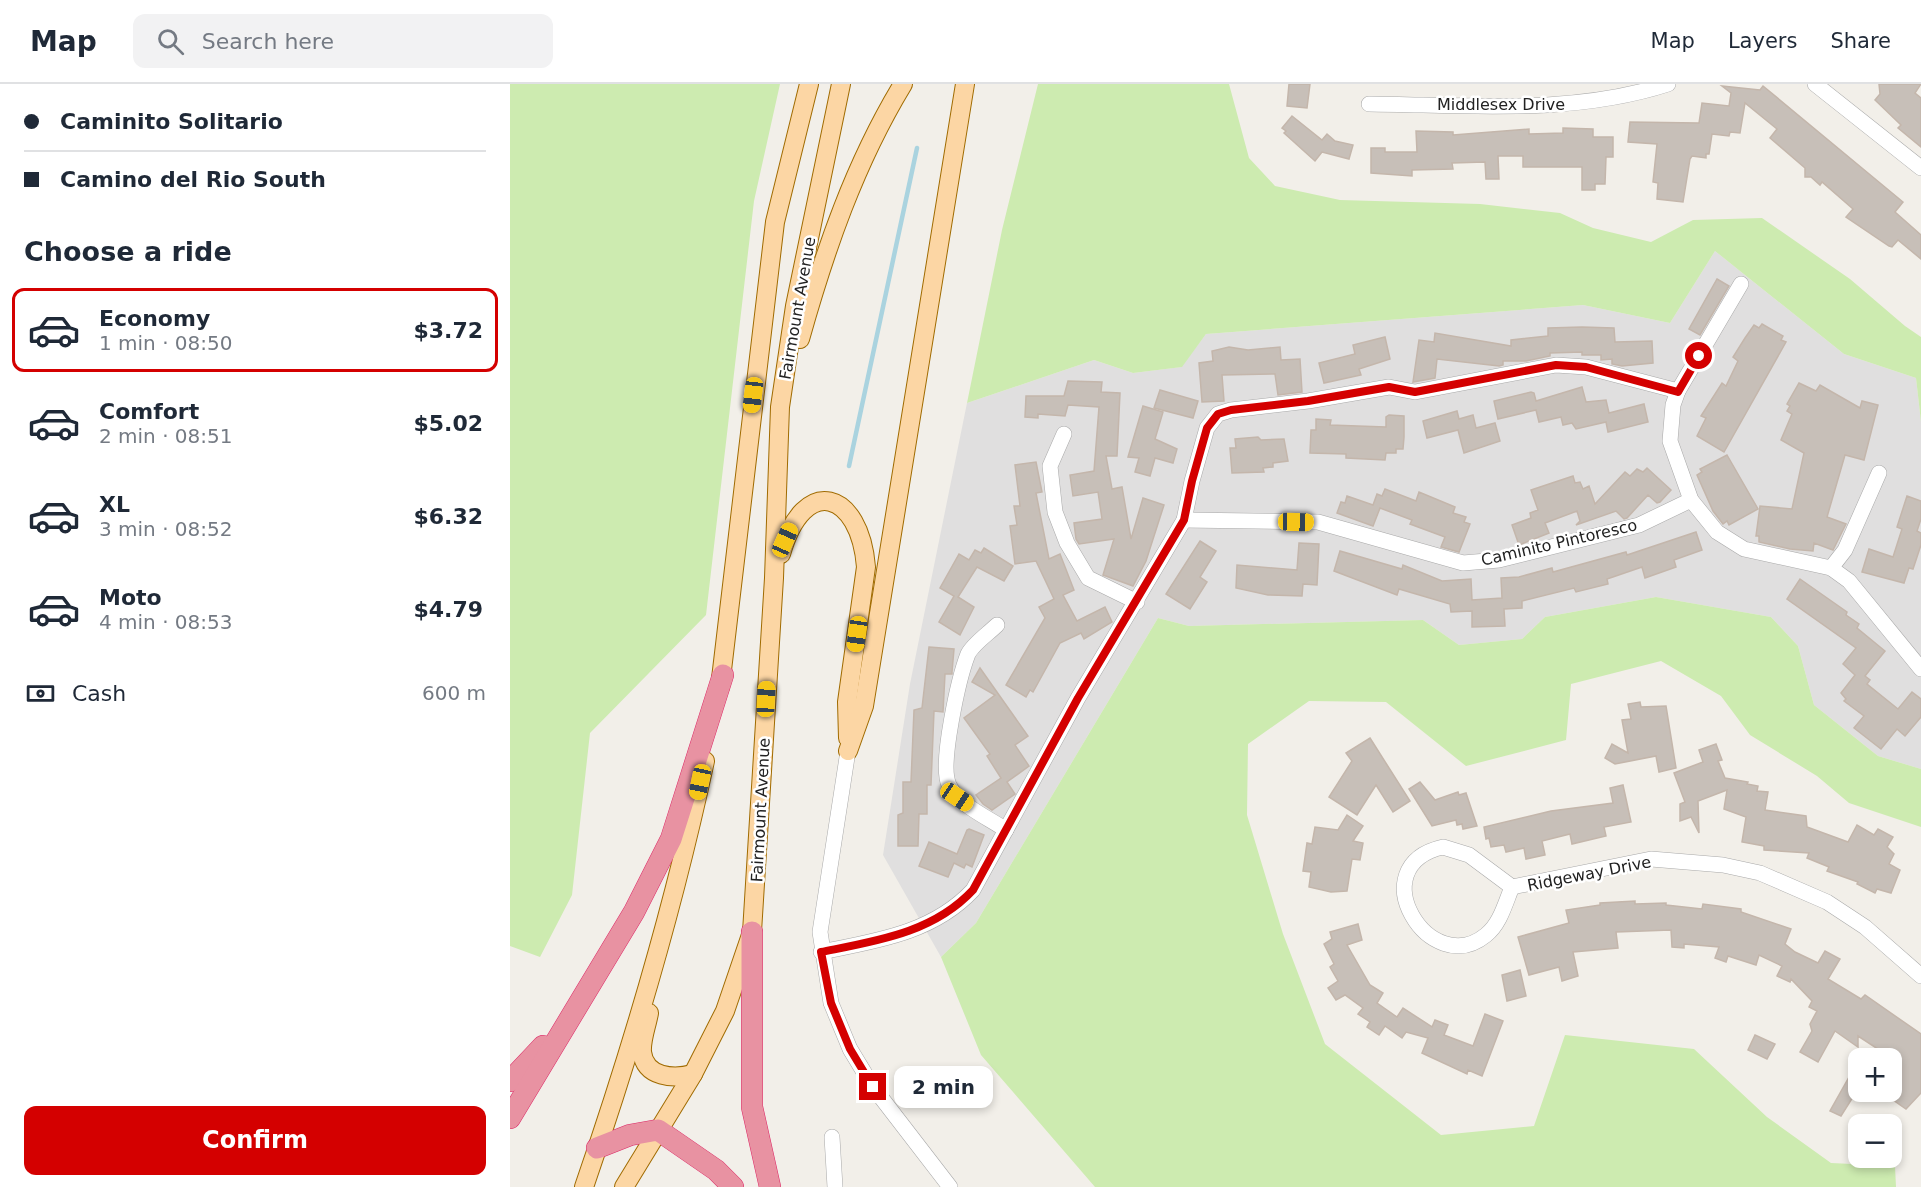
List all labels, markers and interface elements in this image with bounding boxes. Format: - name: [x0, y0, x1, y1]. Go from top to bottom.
- search box: [133, 14, 553, 68]
- text: Map: [30, 25, 97, 58]
- icon: search: [154, 25, 187, 58]
- text: Search here: [202, 29, 334, 54]
- text: Map: [1651, 29, 1695, 53]
- text: Layers: [1728, 29, 1797, 53]
- text: Share: [1830, 29, 1891, 53]
- street label: Middlesex Drive: [1437, 95, 1565, 114]
- text: Caminito Solitario: [60, 109, 283, 134]
- text: Camino del Rio South: [60, 167, 326, 192]
- street label: Fairmount Avenue: [776, 235, 819, 381]
- text: Choose a ride: [24, 236, 232, 267]
- icon: car: [27, 303, 81, 357]
- text: Economy: [99, 306, 210, 331]
- text: $3.72: [413, 318, 483, 343]
- text: 1 min · 08:50: [99, 331, 233, 355]
- route start: [1685, 342, 1712, 369]
- car: [742, 376, 764, 414]
- icon: car: [27, 396, 81, 450]
- text: Comfort: [99, 399, 199, 424]
- text: $5.02: [413, 411, 483, 436]
- text: 2 min · 08:51: [99, 424, 233, 448]
- icon: car: [27, 489, 81, 543]
- text: XL: [99, 492, 130, 517]
- text: $6.32: [413, 504, 483, 529]
- car: [1278, 513, 1314, 531]
- street label: Caminito Pintoresco: [1479, 515, 1639, 570]
- text: 3 min · 08:52: [99, 517, 233, 541]
- car: [769, 520, 801, 560]
- icon: car: [27, 582, 81, 636]
- text: Moto: [99, 585, 162, 610]
- text: $4.79: [413, 597, 483, 622]
- text: 4 min · 08:53: [99, 610, 233, 634]
- car: [846, 615, 868, 653]
- icon: cash: [24, 677, 57, 710]
- text: Cash: [72, 681, 126, 706]
- text: 600 m: [422, 681, 486, 705]
- car: [756, 681, 776, 717]
- street label: Fairmount Avenue: [747, 737, 774, 883]
- car: [687, 763, 713, 801]
- car: [937, 779, 977, 815]
- street label: Ridgeway Drive: [1526, 852, 1653, 895]
- map controls: [1848, 1048, 1902, 1168]
- button: +: [1848, 1048, 1902, 1102]
- callout: 2 min: [894, 1066, 993, 1108]
- route end: [859, 1073, 886, 1100]
- text: 2 min: [912, 1075, 975, 1099]
- button: Confirm: [24, 1106, 486, 1175]
- button: −: [1848, 1114, 1902, 1168]

